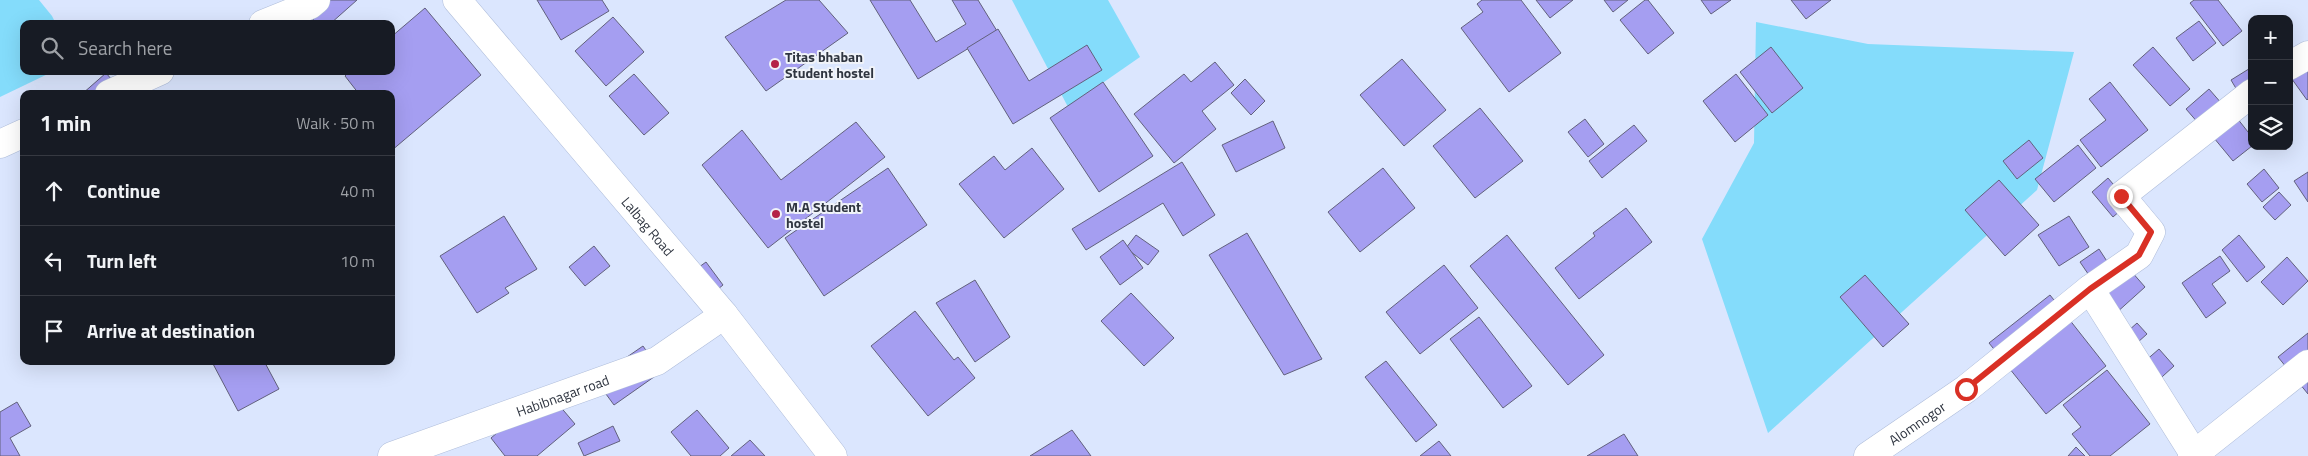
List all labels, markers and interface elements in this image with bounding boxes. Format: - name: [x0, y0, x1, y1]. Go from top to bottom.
- map controls: [2248, 15, 2293, 150]
- button: +: [2248, 15, 2293, 60]
- search box: [20, 20, 395, 75]
- text: Search here: [78, 33, 172, 62]
- icon: search: [38, 34, 66, 62]
- place label: Titas bhaban Student hostel: [785, 46, 874, 83]
- marker: Titas bhaban Student hostel: [769, 58, 781, 70]
- button: −: [2248, 60, 2293, 105]
- button: layers: [2248, 105, 2293, 150]
- text: 1 min: [40, 107, 91, 139]
- text: Walk · 50 m: [296, 111, 375, 135]
- text: Continue: [87, 176, 160, 205]
- icon: ahead: [40, 177, 68, 205]
- text: 40 m: [340, 179, 375, 203]
- route end: [2110, 185, 2133, 208]
- street label: Lalbag Road: [617, 192, 680, 260]
- place label: M.A Student hostel: [786, 196, 861, 233]
- marker: M.A Student hostel: [770, 208, 782, 220]
- text: Turn left: [87, 246, 157, 275]
- icon: left: [40, 247, 68, 275]
- text: 10 m: [340, 249, 375, 273]
- text: Arrive at destination: [87, 316, 255, 345]
- icon: arrive: [40, 317, 68, 345]
- street label: Habibnagar road: [513, 369, 612, 421]
- route start: [1955, 378, 1978, 401]
- street label: Alomnogor: [1884, 396, 1950, 450]

